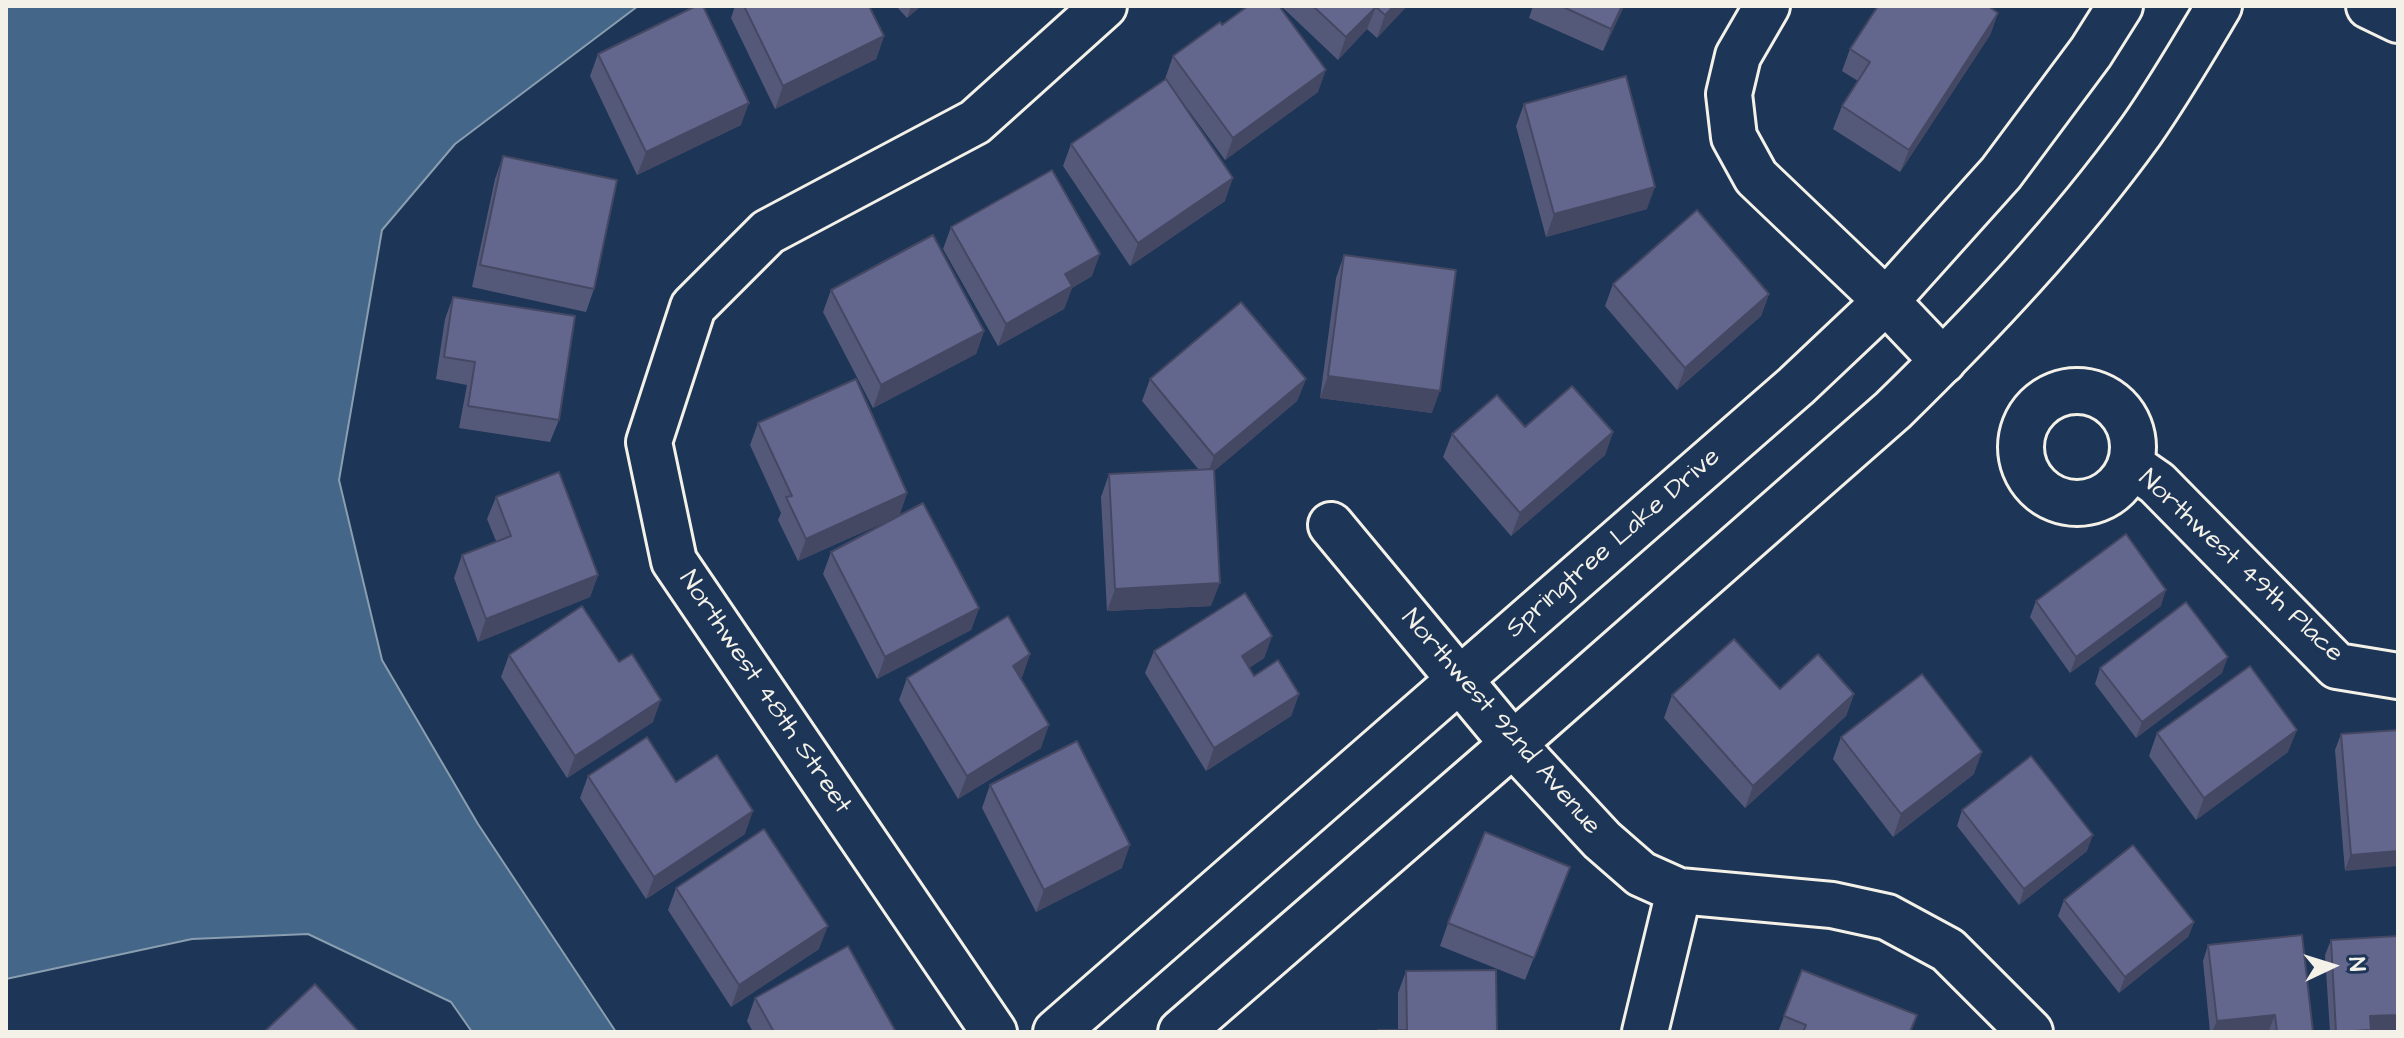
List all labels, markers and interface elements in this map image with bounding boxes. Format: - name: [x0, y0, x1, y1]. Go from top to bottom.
- street label: Springtree Lake Drive: [1501, 442, 1727, 646]
- street label: Northwest 49th Place: [2131, 464, 2349, 670]
- street label: Northwest 48th Street: [671, 566, 857, 820]
- street label: Northwest 92nd Avenue: [1394, 604, 1606, 842]
- north arrow: [2292, 926, 2372, 1006]
- text: N: [2340, 956, 2372, 972]

